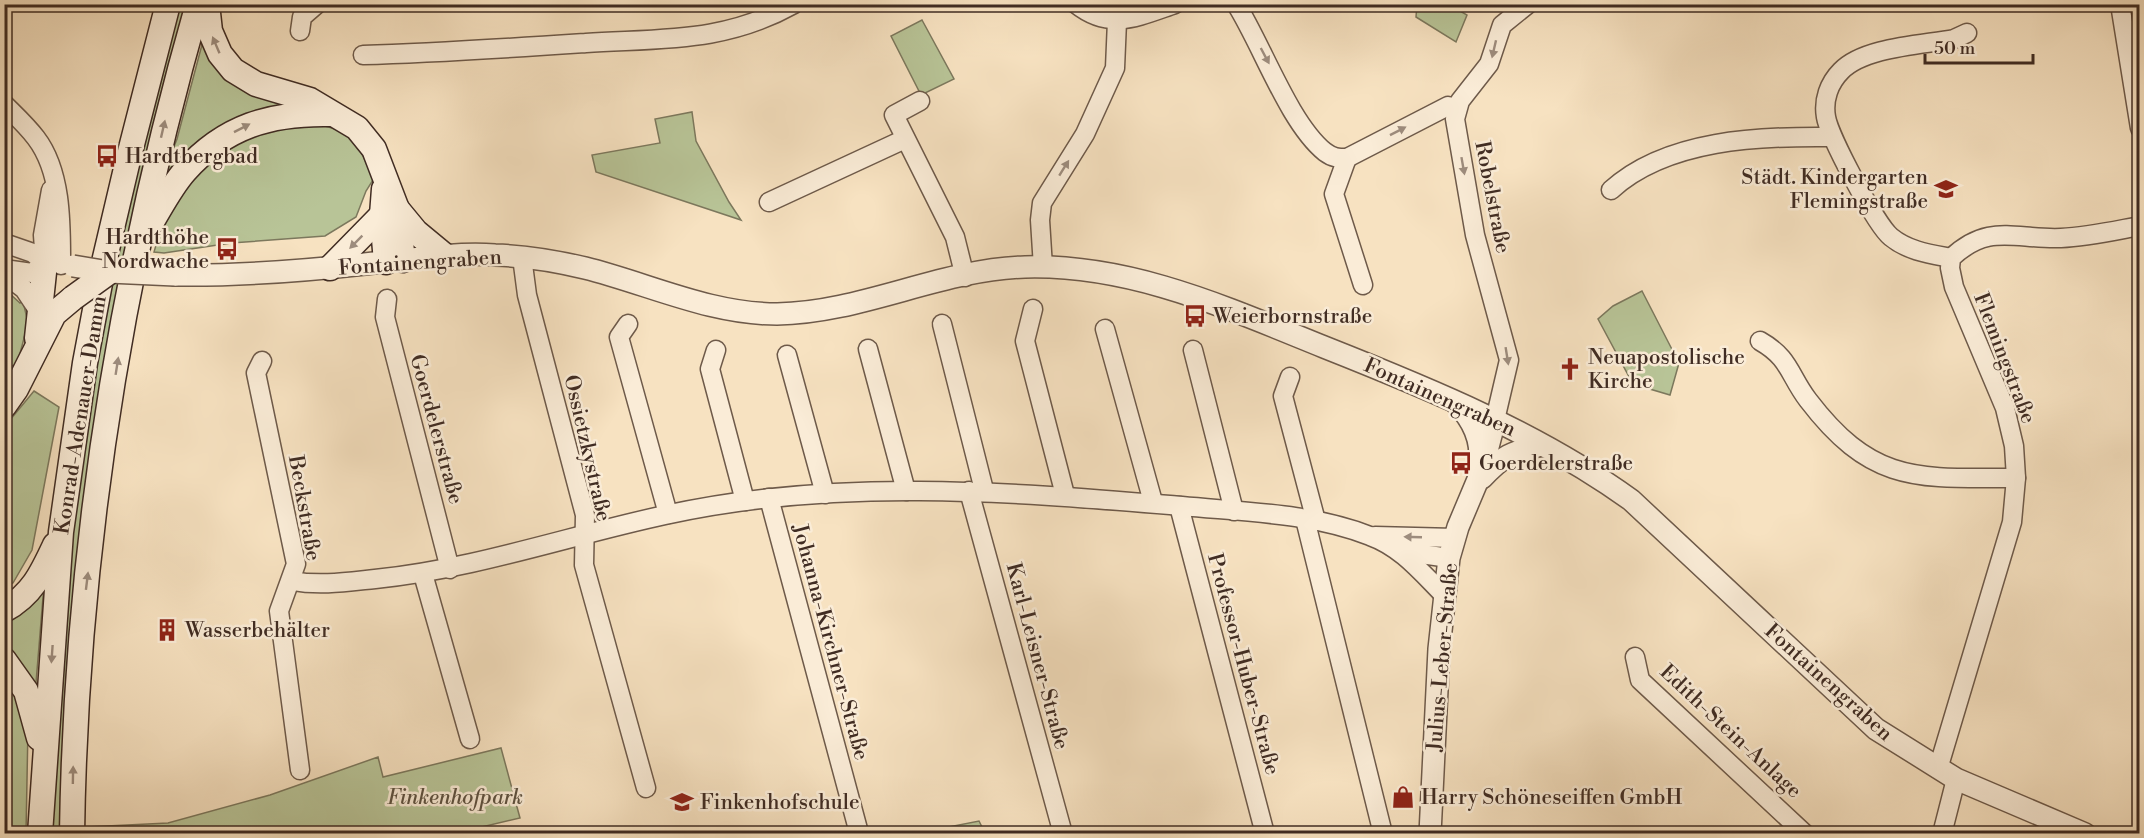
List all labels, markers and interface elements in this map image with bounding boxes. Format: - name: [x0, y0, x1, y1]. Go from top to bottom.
- scale bar: [1925, 27, 2033, 65]
- one-way arrow: [212, 37, 221, 54]
- text: 50 m: [1934, 37, 1976, 60]
- one-way arrow: [1489, 40, 1498, 59]
- one-way arrow: [1260, 47, 1270, 64]
- one-way arrow: [159, 120, 168, 139]
- one-way arrow: [234, 123, 251, 133]
- one-way arrow: [1389, 127, 1406, 136]
- street label: Robelstraße: [1468, 139, 1516, 256]
- bus stop icon: Hardtbergbad: [94, 143, 120, 169]
- place label: Hardtbergbad: [125, 144, 258, 170]
- one-way arrow: [1459, 157, 1468, 176]
- one-way arrow: [1058, 160, 1069, 176]
- place label: Städt. Kindergarten Flemingstraße: [1741, 165, 1928, 215]
- school or university icon: Städt. Kindergarten Flemingstraße: [1933, 176, 1959, 202]
- place label: Hardthöhe Nordwache: [102, 225, 209, 275]
- one-way arrow: [350, 234, 364, 248]
- bus stop icon: Hardthöhe Nordwache: [214, 236, 240, 262]
- street label: Fontainengraben: [338, 244, 503, 282]
- street label: Flemingstraße: [1967, 289, 2041, 428]
- street label: Konrad-Adenauer-Damm: [49, 294, 113, 536]
- bus stop icon: Weierbornstraße: [1182, 303, 1208, 329]
- place label: Weierbornstraße: [1212, 304, 1372, 330]
- place label: Neuapostolische Kirche: [1588, 345, 1745, 395]
- one-way arrow: [1502, 347, 1511, 366]
- street label: Goerdelerstraße: [404, 352, 469, 507]
- street label: Fontainengraben: [1360, 353, 1520, 443]
- one-way arrow: [113, 356, 122, 375]
- church icon: Neuapostolische Kirche: [1557, 356, 1583, 382]
- street label: Ossietzkystraße: [558, 372, 617, 524]
- bus stop icon: Goerdelerstraße: [1448, 450, 1474, 476]
- place label: Goerdelerstraße: [1479, 451, 1633, 477]
- street label: Beckstraße: [282, 452, 326, 563]
- street label: Johanna-Kirchner-Straße: [786, 520, 874, 763]
- one-way arrow: [1403, 532, 1422, 541]
- street label: Professor-Huber-Straße: [1201, 551, 1285, 778]
- street label: Karl-Leisner-Straße: [1000, 560, 1074, 752]
- street label: Julius-Leber-Straße: [1422, 562, 1464, 753]
- one-way arrow: [82, 571, 91, 590]
- building icon: Wasserbehälter: [154, 617, 180, 643]
- place label: Wasserbehälter: [184, 618, 330, 644]
- street label: Fontainengraben: [1759, 618, 1898, 747]
- one-way arrow: [47, 644, 57, 663]
- street label: Edith-Stein-Anlage: [1654, 659, 1807, 804]
- one-way arrow: [68, 766, 78, 785]
- shop icon: Harry Schöneseiffen GmbH: [1390, 784, 1416, 810]
- park label: Finkenhofpark: [387, 785, 523, 811]
- place label: Harry Schöneseiffen GmbH: [1421, 785, 1682, 811]
- school or university icon: Finkenhofschule: [669, 789, 695, 815]
- place label: Finkenhofschule: [700, 790, 860, 816]

